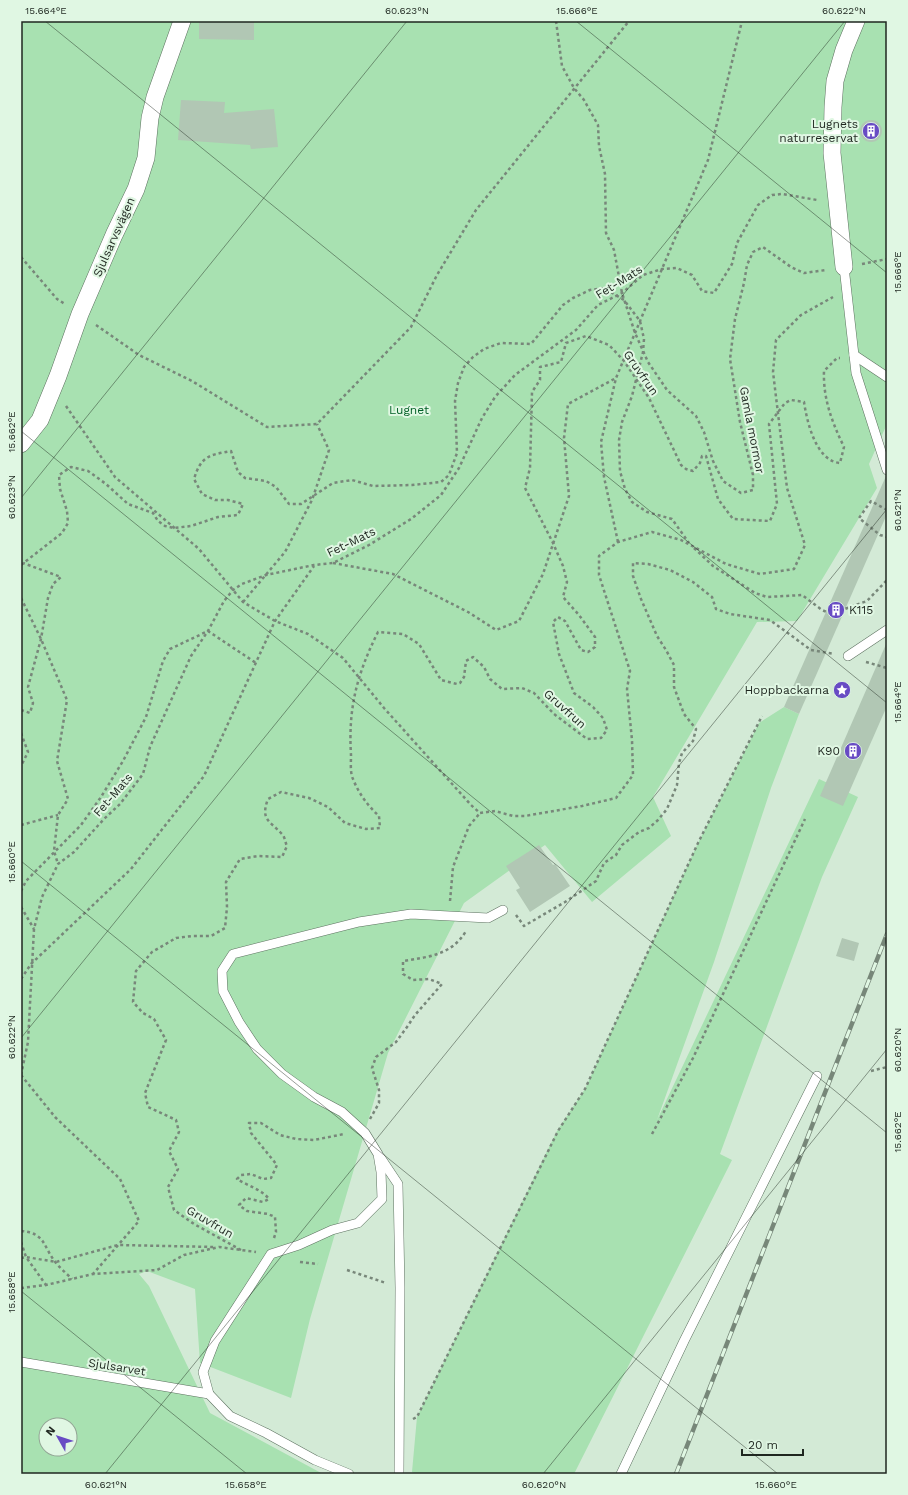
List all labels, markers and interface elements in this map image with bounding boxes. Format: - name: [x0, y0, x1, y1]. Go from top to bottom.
- text: 15.664°E: [25, 5, 67, 16]
- text: 60.623°N: [385, 5, 429, 16]
- text: 15.666°E: [556, 5, 598, 16]
- text: 60.622°N: [822, 5, 866, 16]
- place label: Lugnets naturreservat: [779, 117, 858, 145]
- building icon: Lugnets naturreservat: [861, 121, 881, 141]
- street label: Sjulsarvsvägen: [90, 195, 138, 279]
- text: 15.666°E: [892, 251, 903, 293]
- street label: Fet-Mats: [593, 262, 645, 302]
- street label: Gruvfrun: [620, 348, 662, 398]
- street label: Gamla mormor: [737, 385, 767, 475]
- park label: Lugnet: [389, 403, 429, 417]
- text: 15.662°E: [6, 411, 17, 453]
- text: 60.623°N: [6, 475, 17, 519]
- text: 60.621°N: [892, 489, 903, 531]
- street label: Fet-Mats: [324, 524, 378, 560]
- building icon: K115: [826, 600, 846, 620]
- place label: K115: [849, 603, 873, 617]
- place icon: Hoppbackarna: [832, 680, 852, 700]
- text: 15.664°E: [892, 681, 903, 723]
- place label: Hoppbackarna: [744, 683, 829, 697]
- street label: Gruvfrun: [541, 687, 589, 731]
- building icon: K90: [843, 741, 863, 761]
- place label: K90: [817, 744, 840, 758]
- street label: Fet-Mats: [90, 771, 136, 819]
- text: 15.660°E: [6, 841, 17, 883]
- text: 60.622°N: [6, 1015, 17, 1059]
- text: 60.620°N: [892, 1028, 903, 1072]
- text: 15.662°E: [892, 1111, 903, 1153]
- street label: Gruvfrun: [184, 1203, 236, 1241]
- text: 15.658°E: [6, 1271, 17, 1313]
- street label: Sjulsarvet: [87, 1356, 147, 1378]
- north arrow: [38, 1417, 78, 1457]
- text: N: [43, 1424, 58, 1438]
- scale bar: [742, 1431, 803, 1457]
- text: 20 m: [748, 1438, 778, 1452]
- text: 60.621°N: [85, 1479, 127, 1490]
- text: 15.658°E: [225, 1479, 267, 1490]
- text: 60.620°N: [522, 1479, 566, 1490]
- text: 15.660°E: [755, 1479, 797, 1490]

